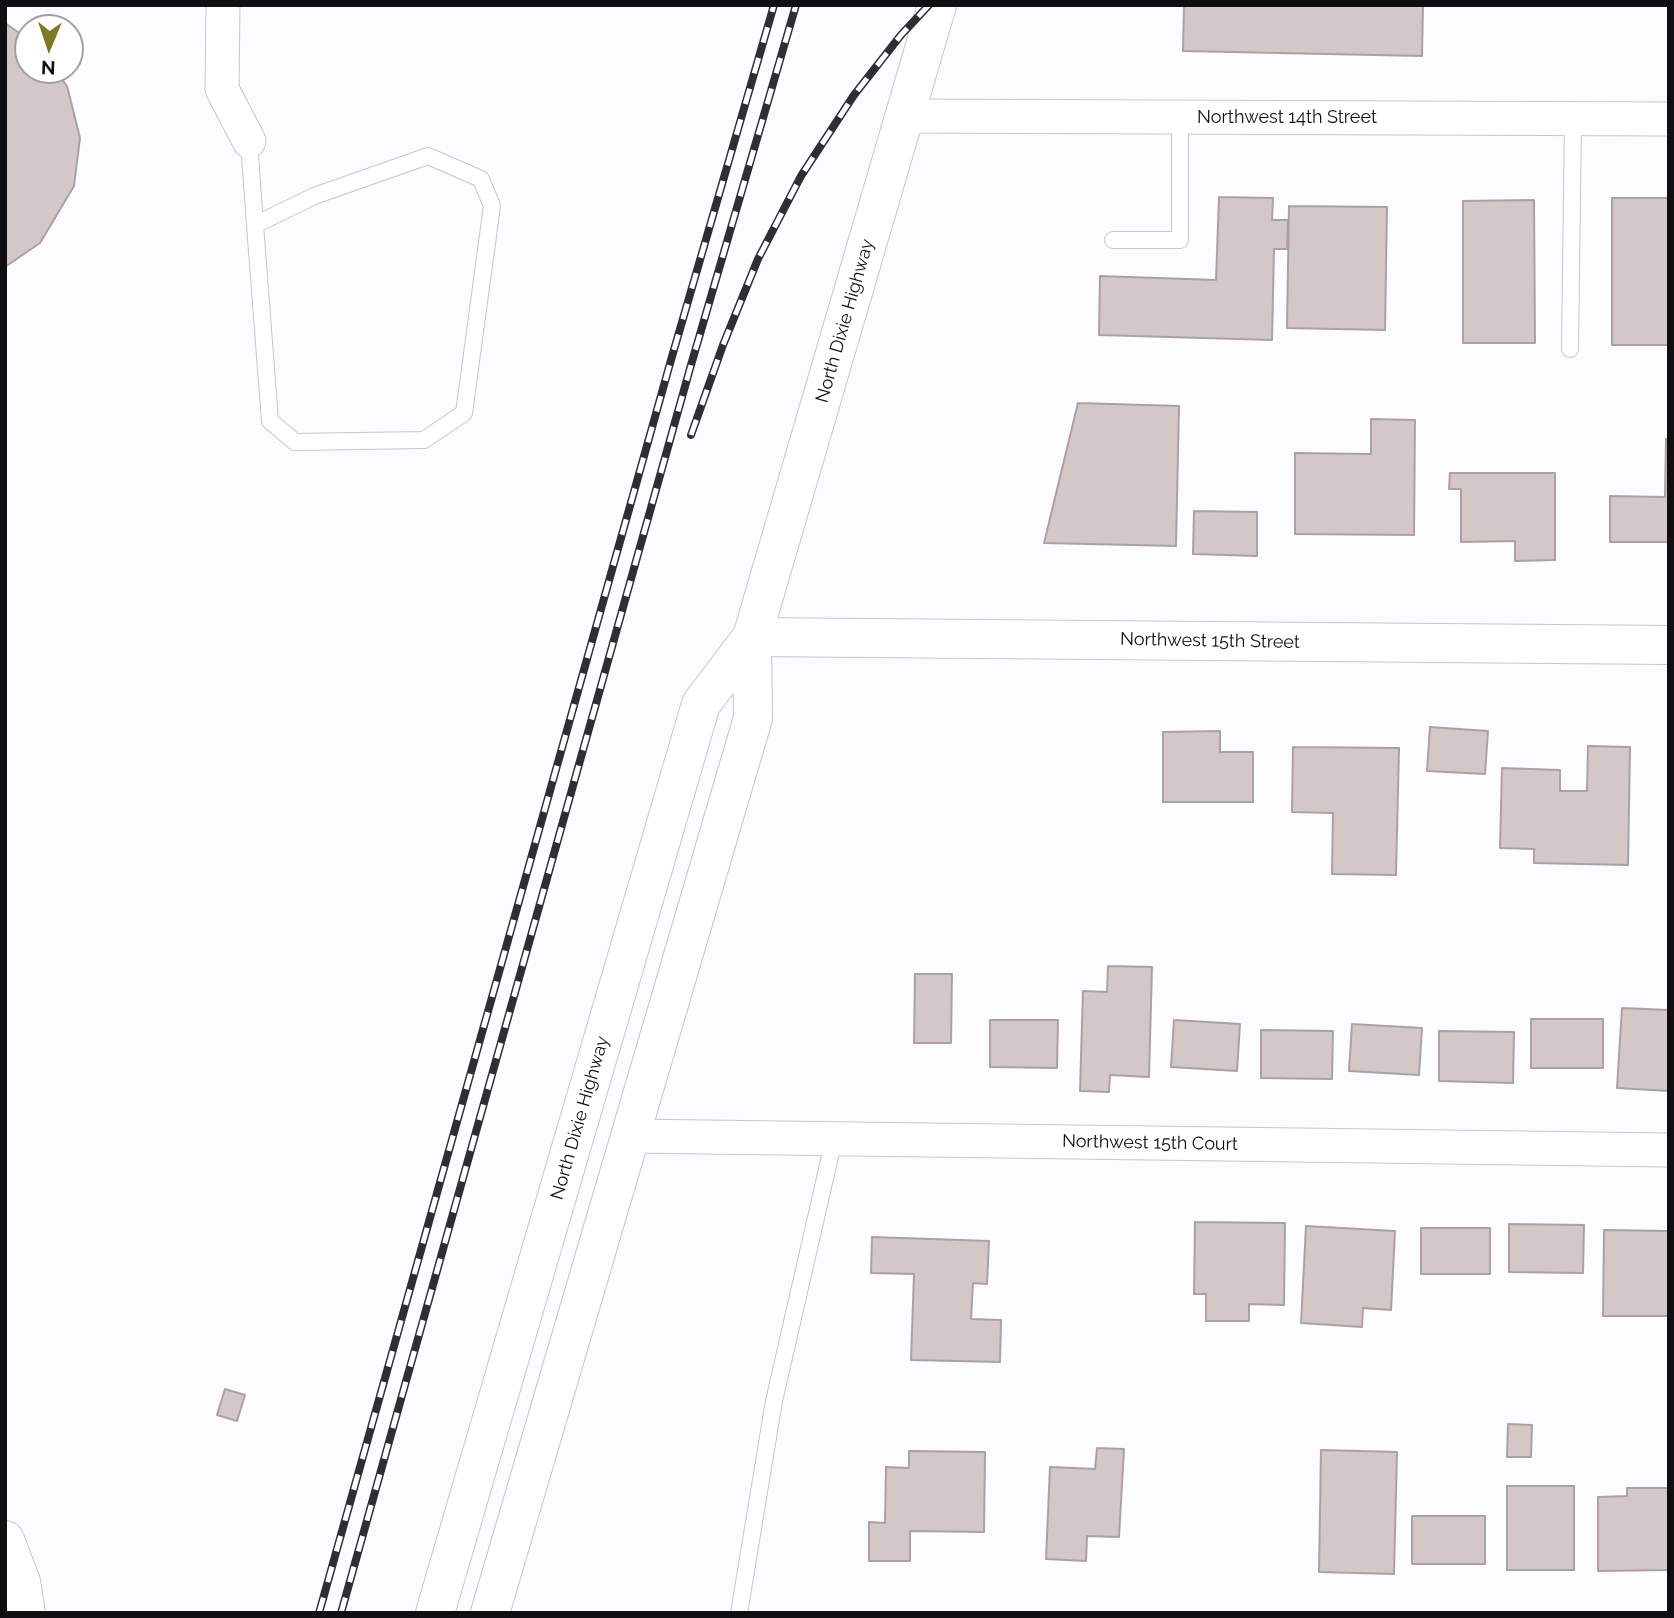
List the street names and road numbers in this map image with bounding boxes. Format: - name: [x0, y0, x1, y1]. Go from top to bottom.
- street label: Northwest 14th Street: [1197, 107, 1377, 129]
- street label: North Dixie Highway: [811, 237, 879, 405]
- street label: Northwest 15th Street: [1120, 629, 1300, 653]
- street label: North Dixie Highway: [546, 1034, 614, 1202]
- street label: Northwest 15th Court: [1062, 1131, 1238, 1155]

